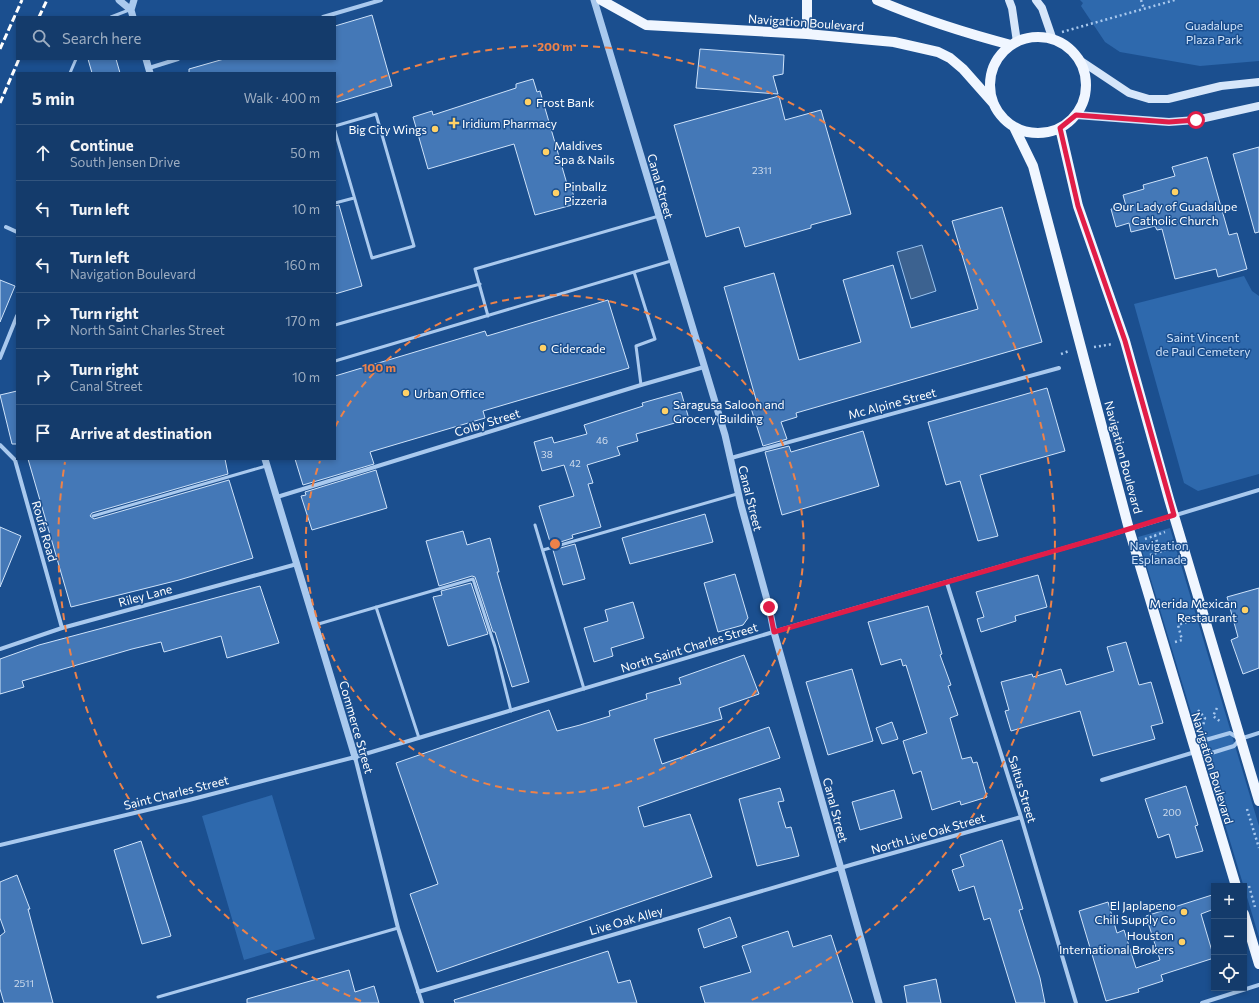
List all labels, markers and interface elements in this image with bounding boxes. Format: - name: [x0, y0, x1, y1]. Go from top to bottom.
- street label: Navigation Boulevard: [748, 11, 864, 33]
- search box: [16, 16, 336, 60]
- park label: Guadalupe Plaza Park: [1185, 18, 1243, 46]
- icon: search: [30, 27, 52, 49]
- text: Search here: [62, 29, 141, 47]
- text: 200 m: [537, 39, 573, 53]
- text: 5 min: [32, 88, 75, 109]
- text: Walk · 400 m: [244, 90, 320, 106]
- place label: Frost Bank: [536, 95, 595, 109]
- marker: Frost Bank: [523, 97, 533, 107]
- route start: [1187, 111, 1205, 129]
- place label: Iridium Pharmacy: [462, 116, 557, 130]
- marker: Iridium Pharmacy: [449, 118, 459, 128]
- place label: Big City Wings: [348, 122, 427, 136]
- marker: Big City Wings: [430, 124, 440, 134]
- text: Continue: [70, 136, 134, 154]
- place label: Maldives Spa & Nails: [554, 138, 615, 166]
- icon: ahead: [32, 142, 54, 164]
- text: 50 m: [290, 145, 320, 161]
- marker: Maldives Spa & Nails: [541, 147, 551, 157]
- street label: Canal Street: [645, 152, 677, 220]
- text: South Jensen Drive: [70, 154, 180, 170]
- house number: 2311: [752, 164, 772, 176]
- place label: Pinballz Pizzeria: [564, 179, 607, 207]
- marker: Our Lady of Guadalupe Catholic Church: [1170, 187, 1180, 197]
- marker: Pinballz Pizzeria: [551, 188, 561, 198]
- icon: left: [32, 198, 54, 220]
- place label: Our Lady of Guadalupe Catholic Church: [1113, 199, 1237, 227]
- text: Turn left: [70, 200, 129, 218]
- text: 10 m: [292, 201, 320, 217]
- text: Turn left: [70, 248, 129, 266]
- icon: left: [32, 254, 54, 276]
- text: 160 m: [284, 257, 320, 273]
- text: Navigation Boulevard: [70, 266, 196, 282]
- text: Turn right: [70, 304, 139, 322]
- icon: right: [32, 310, 54, 332]
- text: 170 m: [285, 313, 320, 329]
- text: North Saint Charles Street: [70, 322, 225, 338]
- park label: Saint Vincent de Paul Cemetery: [1156, 330, 1250, 358]
- place label: Cidercade: [551, 341, 606, 355]
- marker: Cidercade: [538, 343, 548, 353]
- text: Turn right: [70, 360, 139, 378]
- text: 100 m: [362, 360, 396, 374]
- icon: right: [32, 366, 54, 388]
- text: 10 m: [292, 369, 320, 385]
- text: Canal Street: [70, 378, 143, 394]
- street label: Mc Alpine Street: [846, 384, 938, 421]
- place label: Urban Office: [414, 386, 484, 400]
- marker: Urban Office: [401, 388, 411, 398]
- place label: Saragusa Saloon and Grocery Building: [673, 397, 785, 425]
- street label: Navigation Boulevard: [1102, 399, 1146, 515]
- street label: Colby Street: [453, 405, 522, 439]
- marker: Saragusa Saloon and Grocery Building: [660, 406, 670, 416]
- icon: arrive: [32, 422, 54, 444]
- text: Arrive at destination: [70, 424, 212, 442]
- house number: 46: [596, 434, 608, 446]
- house number: 38: [541, 448, 553, 460]
- house number: 42: [569, 457, 581, 469]
- street label: Canal Street: [736, 464, 766, 532]
- street label: Roufa Road: [30, 499, 60, 563]
- centre of rings: [548, 537, 562, 551]
- park label: Navigation Esplanade: [1129, 538, 1189, 566]
- street label: Riley Lane: [117, 581, 173, 609]
- place label: Merida Mexican Restaurant: [1149, 596, 1237, 624]
- route end: [760, 598, 778, 616]
- marker: Merida Mexican Restaurant: [1240, 605, 1250, 615]
- street label: North Saint Charles Street: [619, 619, 759, 675]
- street label: Commerce Street: [337, 679, 377, 775]
- street label: Navigation Boulevard: [1189, 710, 1237, 826]
- street label: Saltus Street: [1006, 754, 1040, 824]
- street label: Saint Charles Street: [122, 772, 230, 812]
- street label: Canal Street: [821, 776, 851, 844]
- house number: 200: [1163, 806, 1181, 818]
- street label: North Live Oak Street: [869, 810, 987, 856]
- map controls: [1211, 883, 1247, 991]
- button: +: [1211, 883, 1247, 919]
- place label: El Japlapeno Chili Supply Co: [1095, 898, 1176, 926]
- street label: Live Oak Alley: [587, 903, 665, 937]
- marker: El Japlapeno Chili Supply Co: [1179, 907, 1189, 917]
- button: −: [1211, 919, 1247, 955]
- place label: Houston International Brokers: [1059, 928, 1174, 956]
- marker: Houston International Brokers: [1177, 937, 1187, 947]
- button: locate: [1211, 955, 1247, 991]
- house number: 2511: [14, 977, 34, 989]

